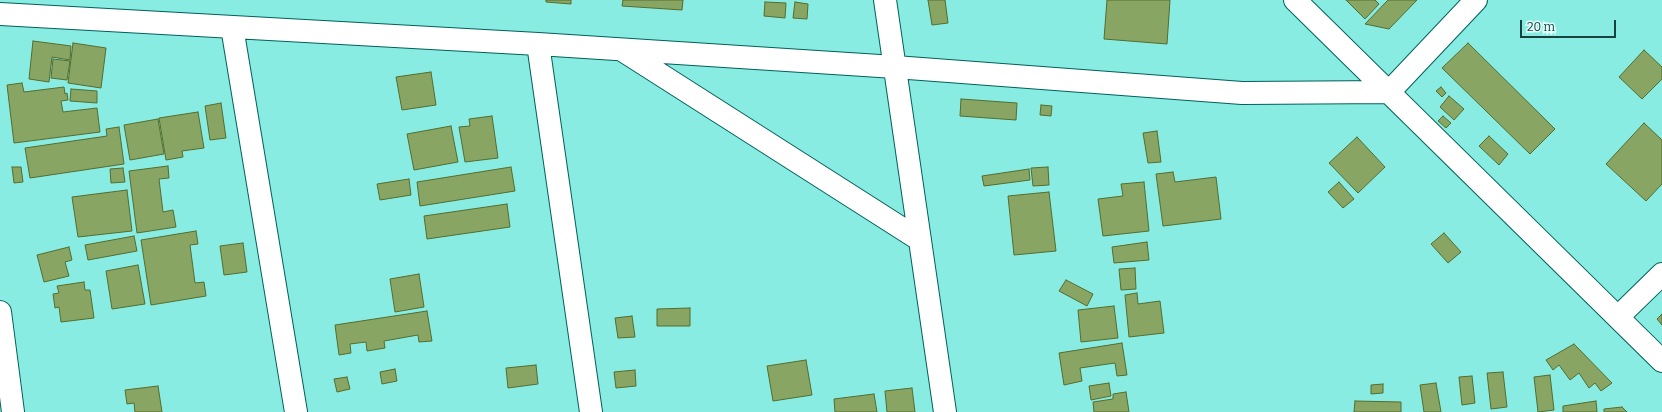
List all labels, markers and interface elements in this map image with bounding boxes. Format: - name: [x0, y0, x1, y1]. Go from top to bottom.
- scale bar: [1522, 12, 1618, 38]
- text: 20 m: [1527, 20, 1555, 34]

